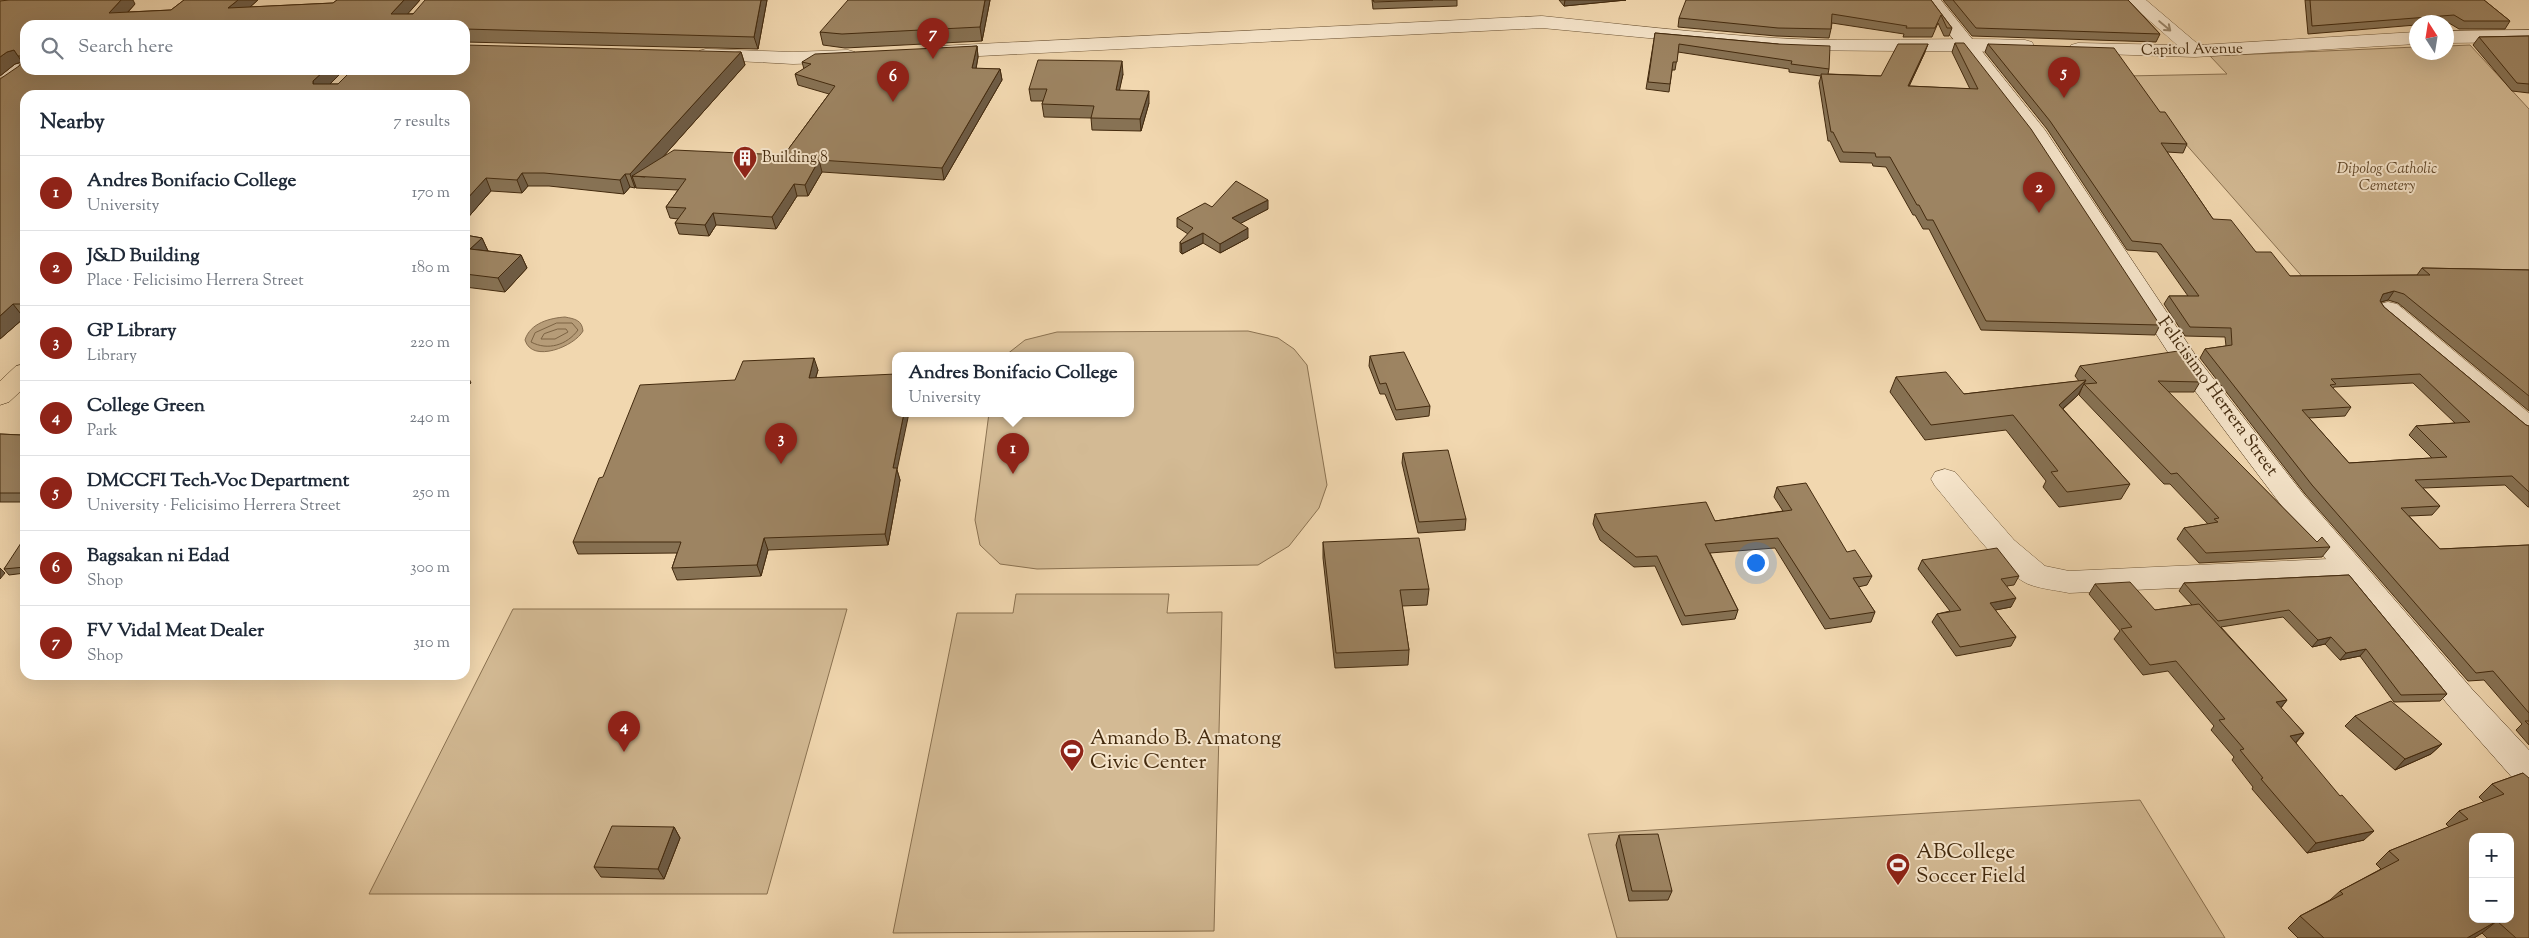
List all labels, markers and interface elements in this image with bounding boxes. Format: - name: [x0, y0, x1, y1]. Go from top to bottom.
- north arrow: [2409, 15, 2454, 60]
- pin: 7: [917, 18, 949, 59]
- search box: [20, 20, 470, 75]
- one-way arrow: [2158, 20, 2171, 31]
- icon: search: [38, 34, 66, 62]
- text: Search here: [78, 34, 173, 61]
- street label: Capitol Avenue: [2141, 39, 2243, 61]
- pin: 5: [2048, 57, 2080, 98]
- pin: 6: [877, 61, 909, 102]
- text: Nearby: [40, 108, 105, 138]
- text: 7 results: [394, 111, 450, 134]
- building icon: Building 8: [732, 145, 758, 179]
- place label: Building 8: [762, 148, 828, 169]
- park label: Dipolog Catholic Cemetery: [2337, 159, 2437, 197]
- text: Andres Bonifacio College: [87, 168, 296, 195]
- pin: 2: [2023, 172, 2055, 213]
- text: 1: [53, 182, 59, 205]
- text: 170 m: [412, 182, 450, 205]
- text: University: [87, 195, 160, 218]
- text: J&D Building: [87, 243, 199, 270]
- text: 2: [52, 257, 60, 280]
- text: 180 m: [411, 257, 450, 280]
- text: Place · Felicisimo Herrera Street: [87, 270, 304, 293]
- street label: Felicisimo Herrera Street: [2150, 312, 2284, 482]
- text: GP Library: [87, 318, 177, 345]
- text: 3: [53, 332, 59, 355]
- text: 220 m: [410, 332, 450, 355]
- text: Library: [87, 345, 137, 368]
- popup: [892, 352, 1134, 417]
- text: Andres Bonifacio College: [908, 360, 1118, 387]
- text: University: [908, 387, 981, 410]
- text: College Green: [87, 393, 205, 420]
- text: 4: [52, 407, 60, 430]
- text: 240 m: [409, 407, 450, 430]
- text: Park: [87, 420, 118, 443]
- pin: 3: [765, 423, 797, 464]
- pin: 1: [997, 433, 1029, 474]
- text: DMCCFI Tech-Voc Department: [87, 468, 349, 495]
- text: 5: [53, 482, 59, 505]
- text: 250 m: [412, 482, 450, 505]
- text: University · Felicisimo Herrera Street: [87, 495, 341, 518]
- text: Bagsakan ni Edad: [87, 543, 229, 570]
- your location: [1743, 550, 1769, 576]
- text: 6: [52, 557, 60, 580]
- text: 300 m: [410, 557, 450, 580]
- text: Shop: [87, 570, 123, 593]
- text: FV Vidal Meat Dealer: [87, 618, 264, 645]
- text: 7: [52, 632, 60, 655]
- text: 310 m: [413, 632, 450, 655]
- text: Shop: [87, 645, 123, 668]
- pin: 4: [608, 711, 640, 752]
- place label: Amando B. Amatong Civic Center: [1090, 724, 1281, 778]
- sports icon: Amando B. Amatong Civic Center: [1059, 738, 1085, 772]
- map controls: [2469, 833, 2514, 923]
- button: +: [2469, 833, 2514, 878]
- place label: ABCollege Soccer Field: [1916, 838, 2026, 892]
- sports icon: ABCollege Soccer Field: [1885, 852, 1911, 886]
- button: −: [2469, 878, 2514, 923]

